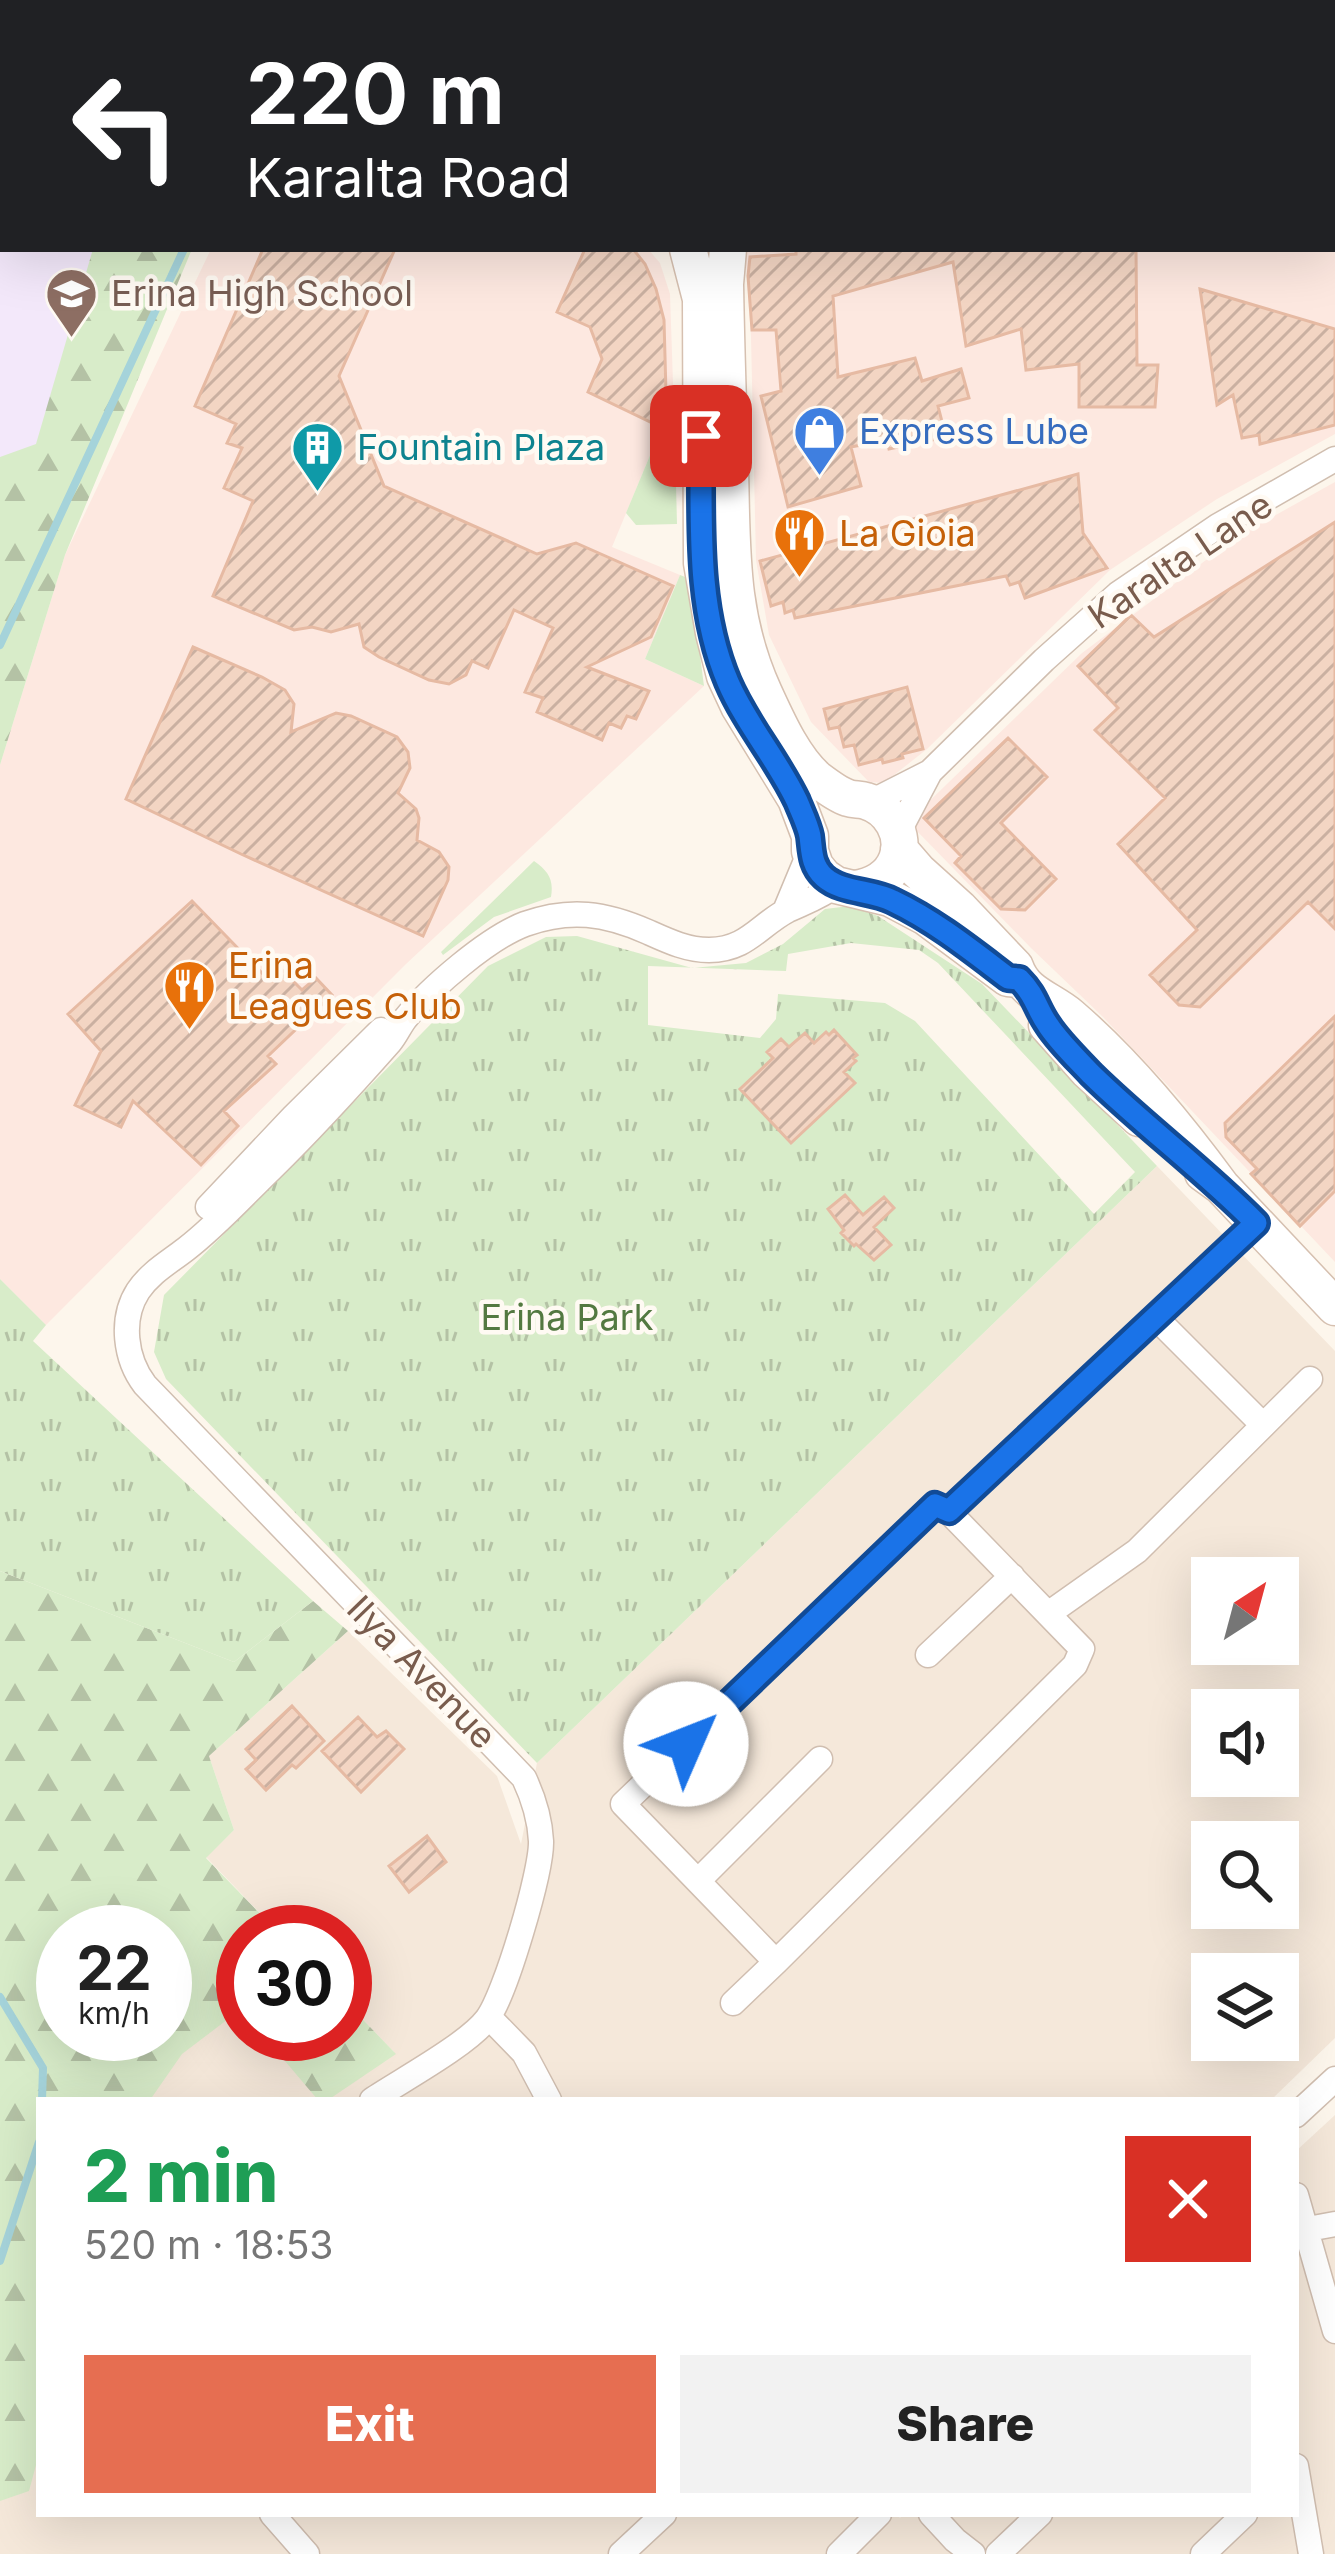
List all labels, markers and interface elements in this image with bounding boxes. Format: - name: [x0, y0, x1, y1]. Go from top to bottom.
- text: 220 m: [246, 43, 505, 144]
- icon: left: [48, 48, 204, 204]
- text: Karalta Road: [246, 145, 571, 210]
- school or university icon: Erina High School: [44, 265, 100, 339]
- place label: Erina High School: [111, 271, 413, 315]
- pin: [650, 385, 752, 487]
- icon: arrive: [668, 403, 734, 469]
- shop icon: Express Lube: [792, 403, 848, 477]
- place label: Express Lube: [859, 409, 1089, 453]
- building icon: Fountain Plaza: [290, 419, 346, 493]
- place label: Fountain Plaza: [357, 425, 605, 469]
- street label: Karalta Lane: [1080, 482, 1280, 638]
- restaurant icon: La Gioia: [772, 505, 828, 579]
- place label: La Gioia: [839, 511, 976, 555]
- place label: Erina Leagues Club: [228, 943, 462, 1028]
- restaurant icon: Erina Leagues Club: [161, 958, 217, 1032]
- park label: Erina Park: [480, 1295, 654, 1339]
- north arrow: [1191, 1557, 1299, 1665]
- map controls: [1191, 1557, 1299, 2061]
- street label: Ilya Avenue: [338, 1586, 506, 1758]
- position arrow: [623, 1681, 749, 1807]
- button: sound: [1191, 1689, 1299, 1797]
- button: search: [1191, 1821, 1299, 1929]
- speed limit sign: 30: [216, 1905, 372, 2061]
- text: 22: [76, 1932, 152, 2004]
- button: layers: [1191, 1953, 1299, 2061]
- text: km/h: [78, 1995, 150, 2031]
- text: 2 min: [84, 2132, 279, 2219]
- button: close: [1125, 2136, 1251, 2262]
- text: 520 m · 18:53: [84, 2221, 333, 2268]
- button: Exit: [84, 2355, 656, 2493]
- button: Share: [680, 2355, 1251, 2493]

